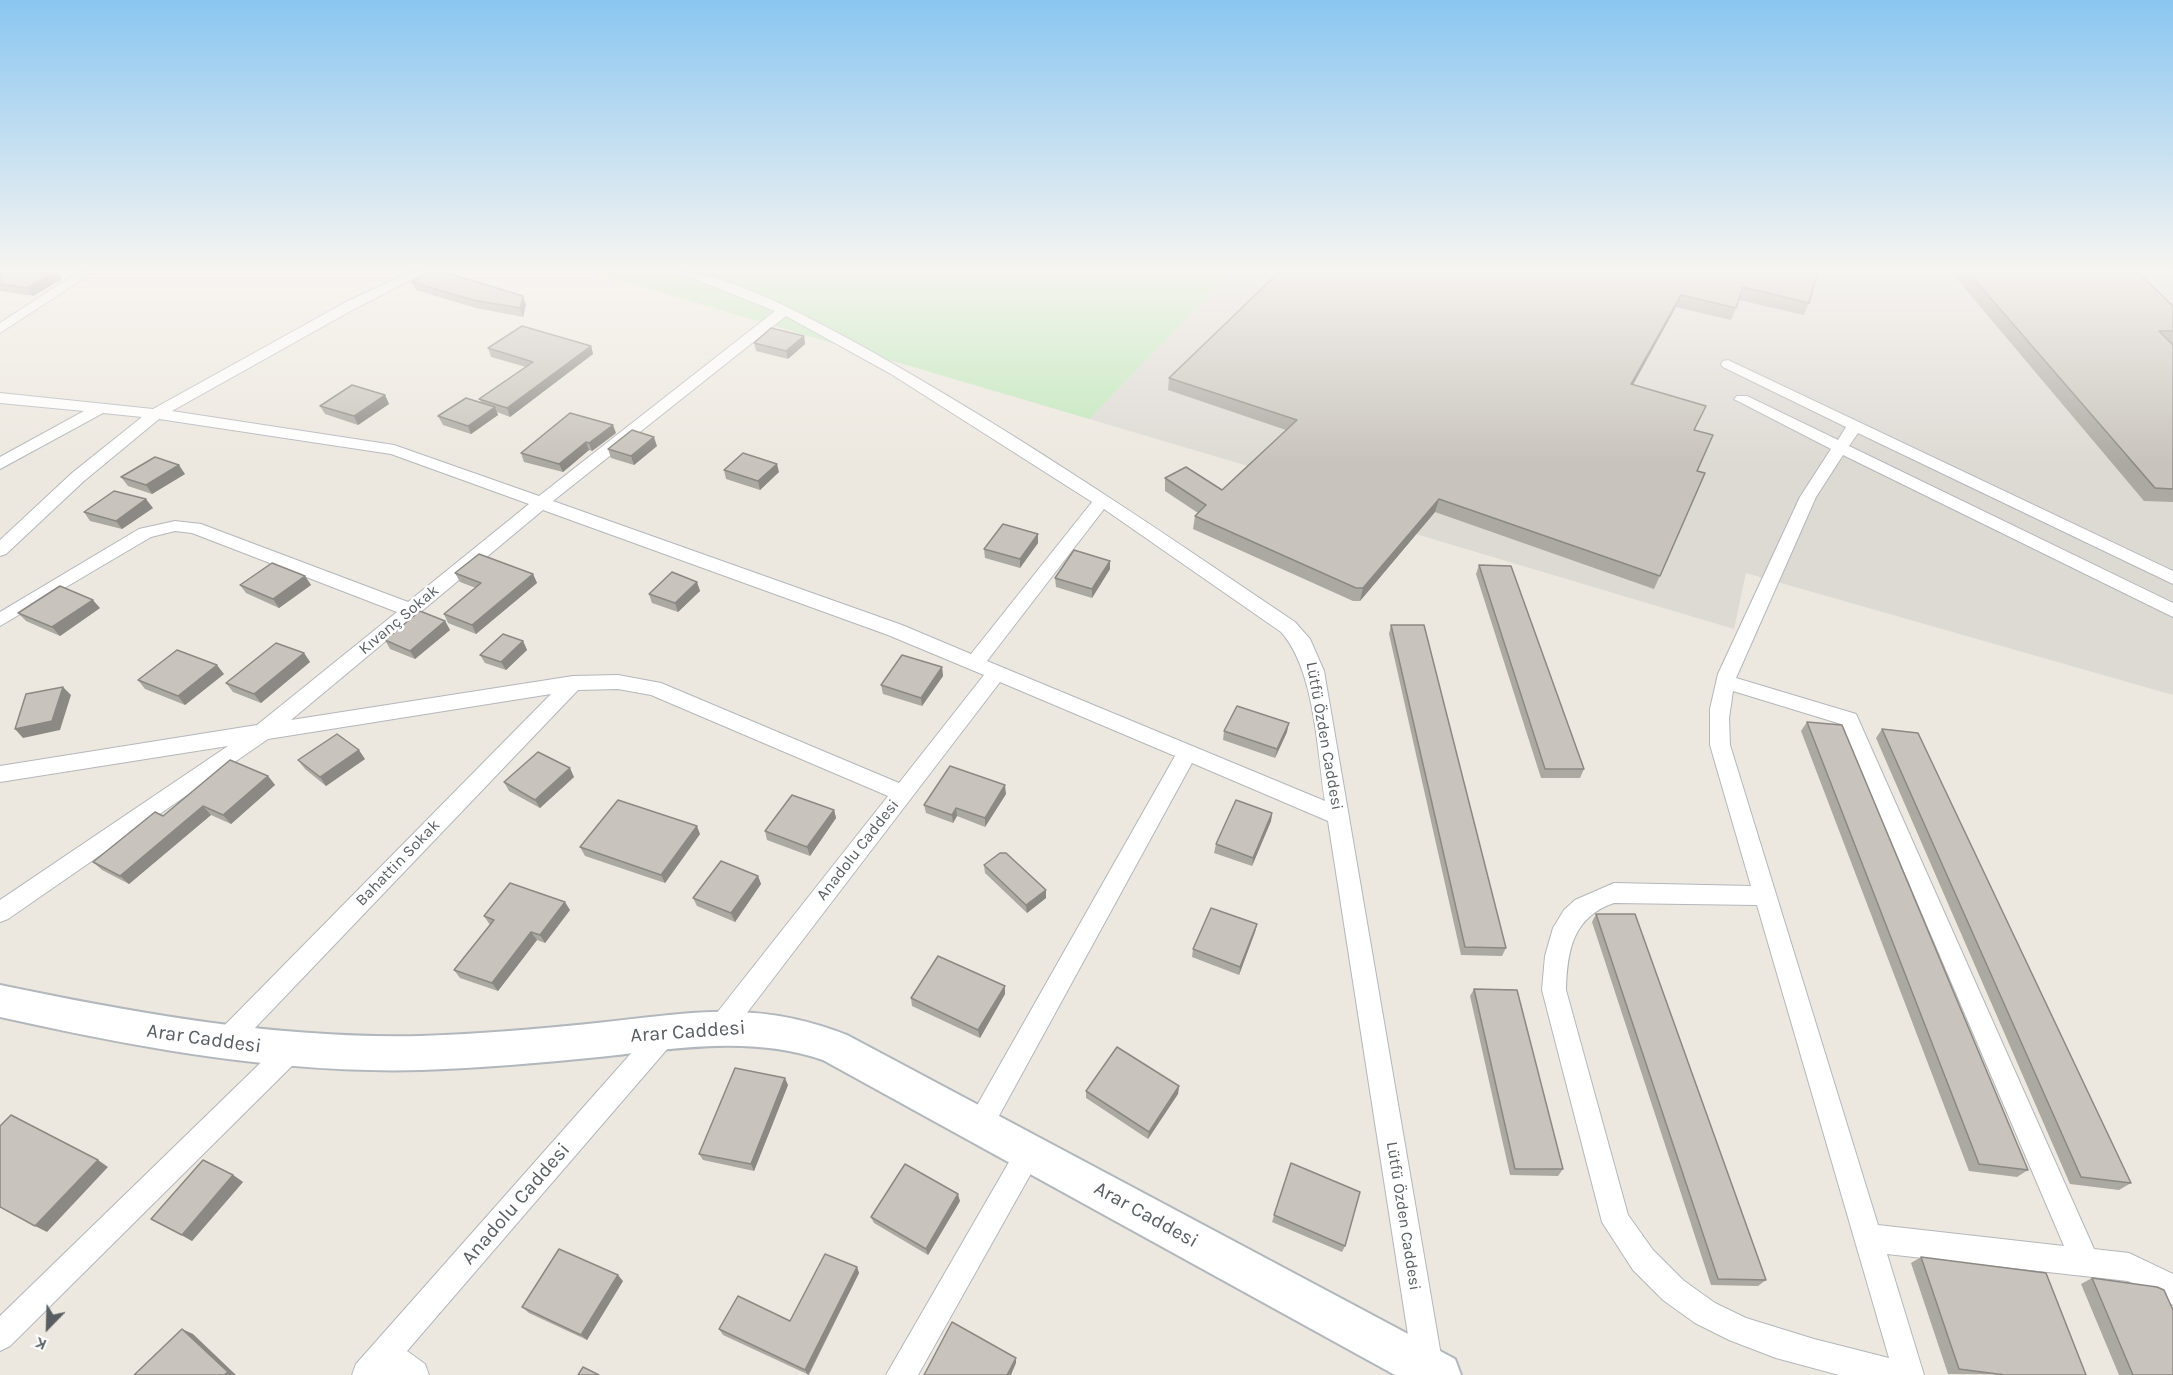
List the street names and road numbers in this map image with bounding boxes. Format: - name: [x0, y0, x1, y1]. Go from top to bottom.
- street label: Kıvanç Sokak: [355, 581, 443, 659]
- street label: Lütfü Özden Caddesi: [1302, 660, 1346, 812]
- street label: Anadolu Caddesi: [813, 796, 903, 904]
- street label: Bahattin Sokak: [352, 816, 444, 910]
- street label: Arar Caddesi: [630, 1016, 746, 1048]
- street label: Arar Caddesi: [145, 1019, 263, 1059]
- street label: Anadolu Caddesi: [457, 1138, 575, 1270]
- street label: Lütfü Özden Caddesi: [1382, 1140, 1424, 1292]
- street label: Arar Caddesi: [1090, 1177, 1202, 1253]

